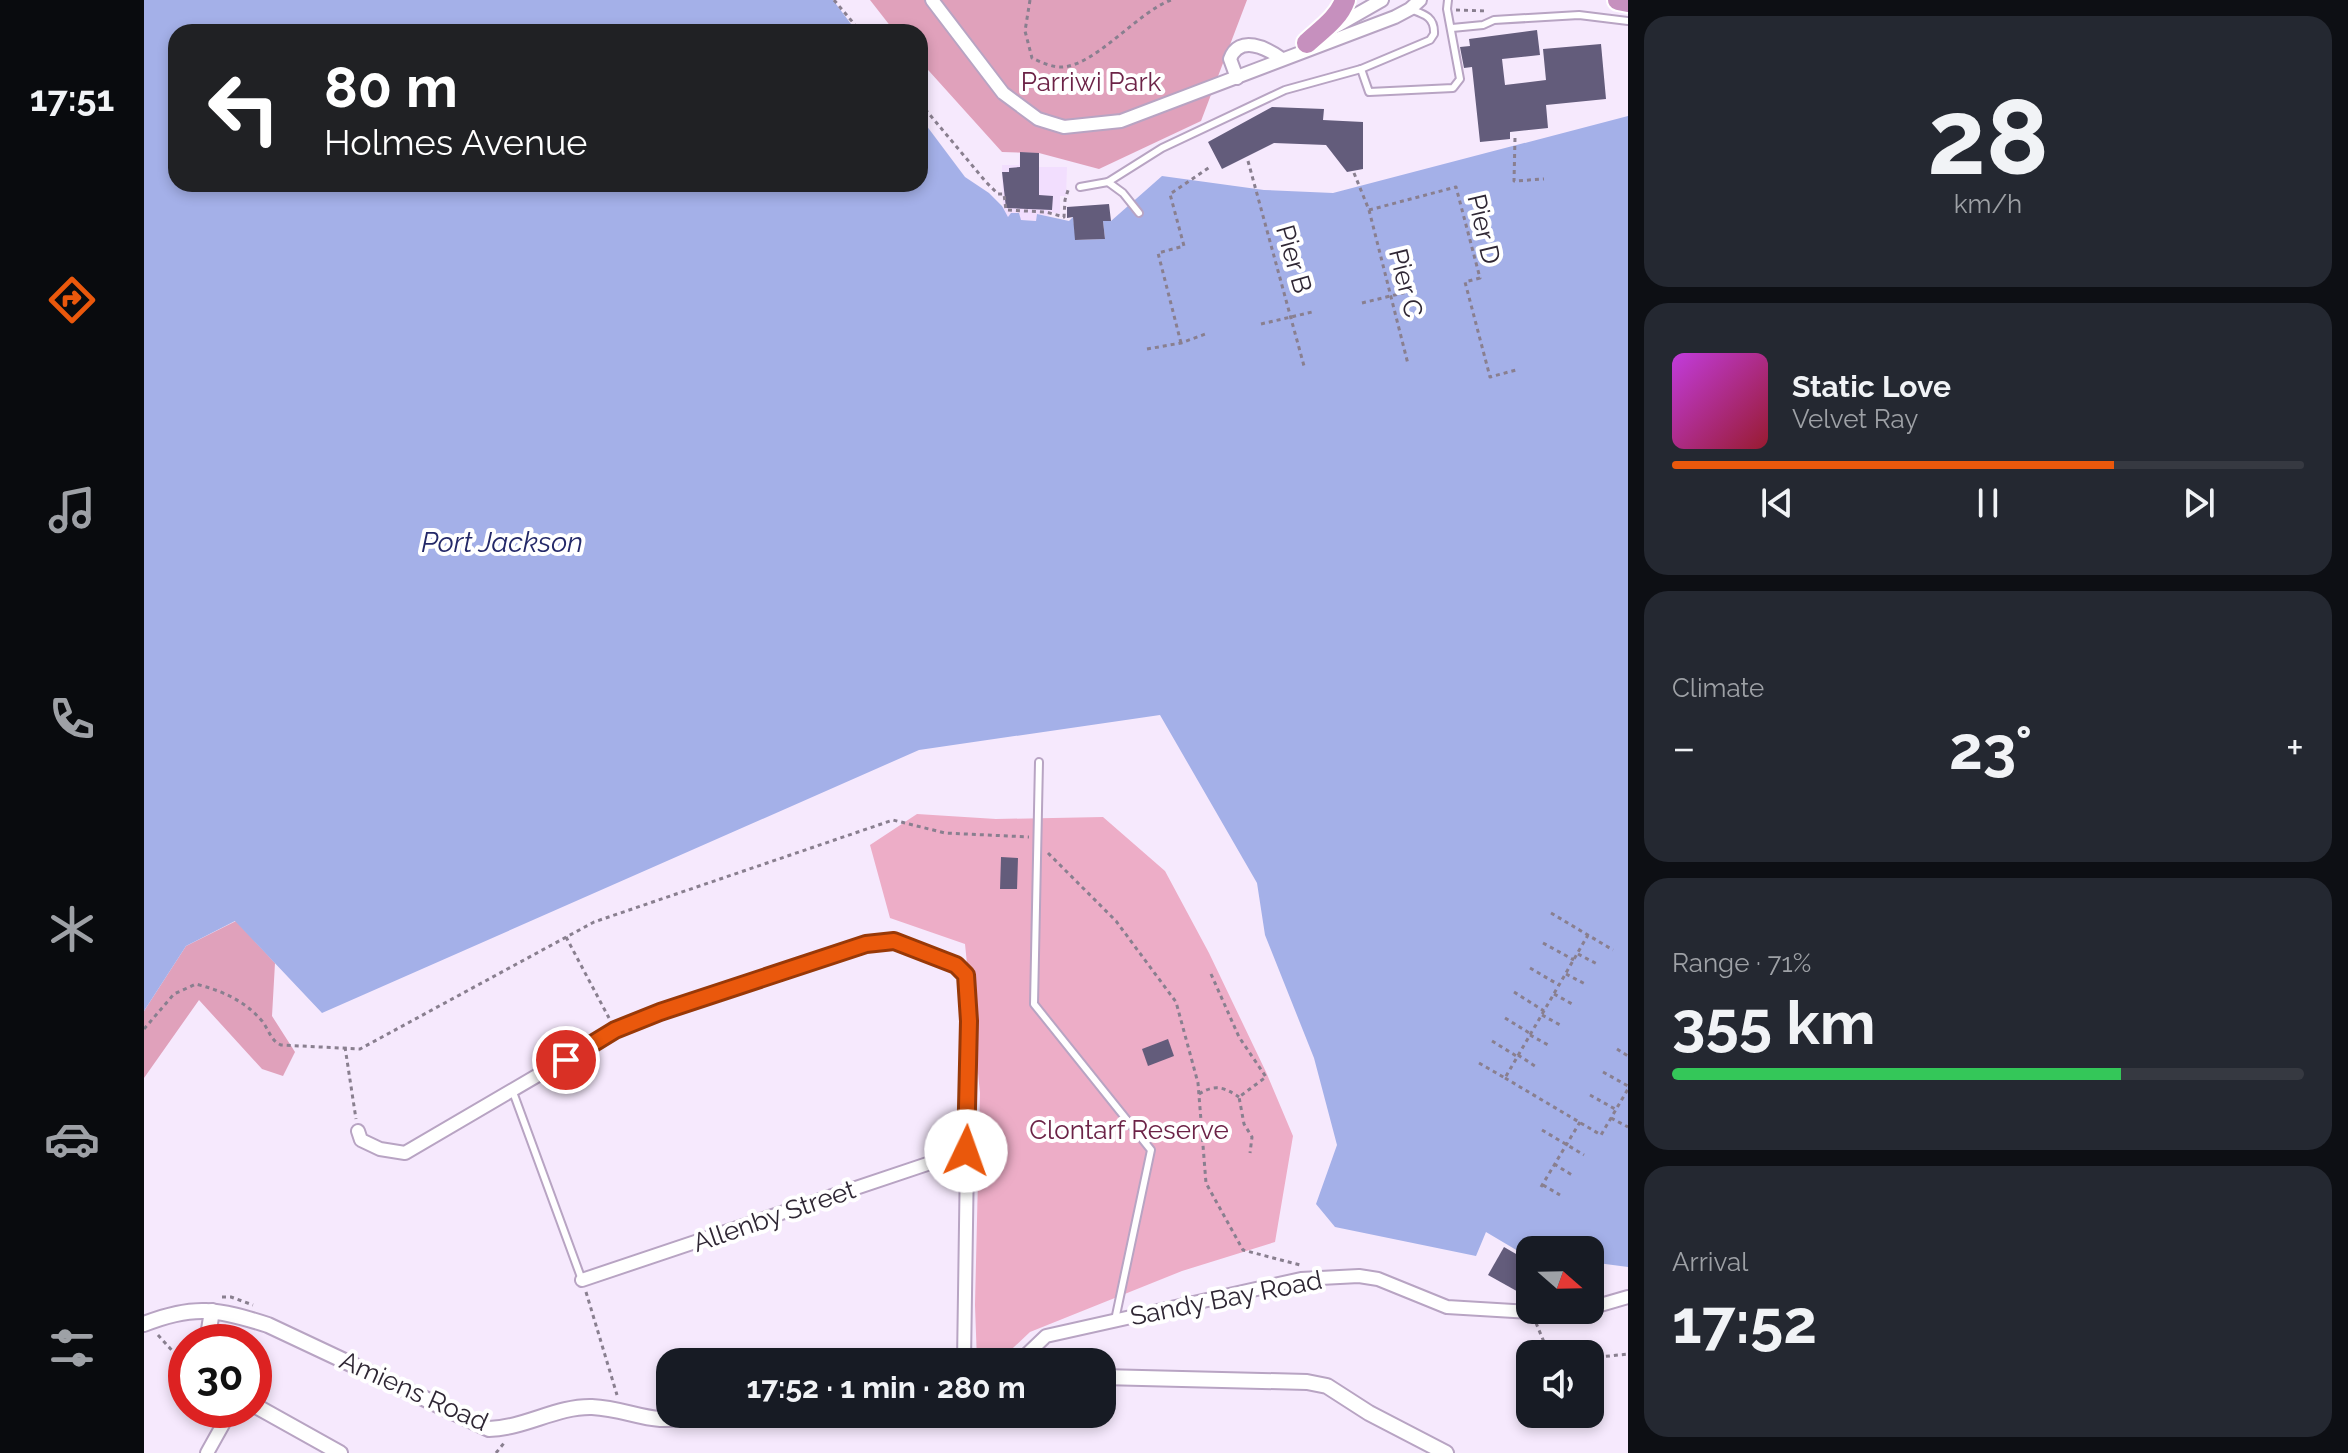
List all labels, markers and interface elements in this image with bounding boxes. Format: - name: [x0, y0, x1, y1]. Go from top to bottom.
- text: 80 m: [324, 54, 458, 120]
- icon: left: [192, 56, 296, 160]
- park label: Parriwi Park: [1021, 67, 1162, 97]
- text: 28: [1927, 76, 2049, 198]
- text: 17:51: [30, 77, 114, 119]
- text: Holmes Avenue: [324, 121, 587, 163]
- text: km/h: [1954, 189, 2022, 219]
- street label: Pier D: [1461, 191, 1507, 267]
- street label: Pier B: [1270, 221, 1318, 297]
- street label: Pier C: [1383, 245, 1429, 321]
- icon: directions: [44, 272, 100, 328]
- text: Static Love: [1792, 369, 1951, 404]
- text: Velvet Ray: [1792, 404, 1918, 434]
- icon: previous: [1755, 481, 1799, 525]
- icon: pause: [1966, 481, 2010, 525]
- icon: next: [2177, 481, 2221, 525]
- icon: music: [44, 482, 100, 538]
- water label: Port Jackson: [421, 526, 583, 559]
- text: Climate: [1672, 673, 1764, 703]
- icon: phone: [44, 691, 100, 747]
- text: 23°: [1949, 713, 2032, 783]
- text: −: [1672, 722, 1696, 773]
- text: +: [2286, 722, 2304, 773]
- icon: climate: [44, 901, 100, 957]
- text: Range · 71%: [1672, 948, 1811, 978]
- text: 355 km: [1672, 988, 1876, 1058]
- pin: [532, 1026, 600, 1094]
- icon: arrive: [544, 1038, 588, 1082]
- position arrow: [924, 1109, 1008, 1193]
- icon: car: [44, 1111, 100, 1167]
- park label: Clontarf Reserve: [1029, 1115, 1229, 1145]
- street label: Allenby Street: [689, 1174, 859, 1258]
- north arrow: [1516, 1236, 1604, 1324]
- map controls: [1516, 1236, 1604, 1428]
- text: Arrival: [1672, 1247, 1748, 1277]
- street label: Sandy Bay Road: [1128, 1265, 1324, 1331]
- text: 17:52: [1672, 1287, 1817, 1357]
- icon: filters: [44, 1320, 100, 1376]
- speed limit sign: 30: [168, 1324, 272, 1428]
- button: sound: [1516, 1340, 1604, 1428]
- street label: Amiens Road: [335, 1345, 493, 1437]
- text: 17:52 · 1 min · 280 m: [746, 1370, 1026, 1405]

